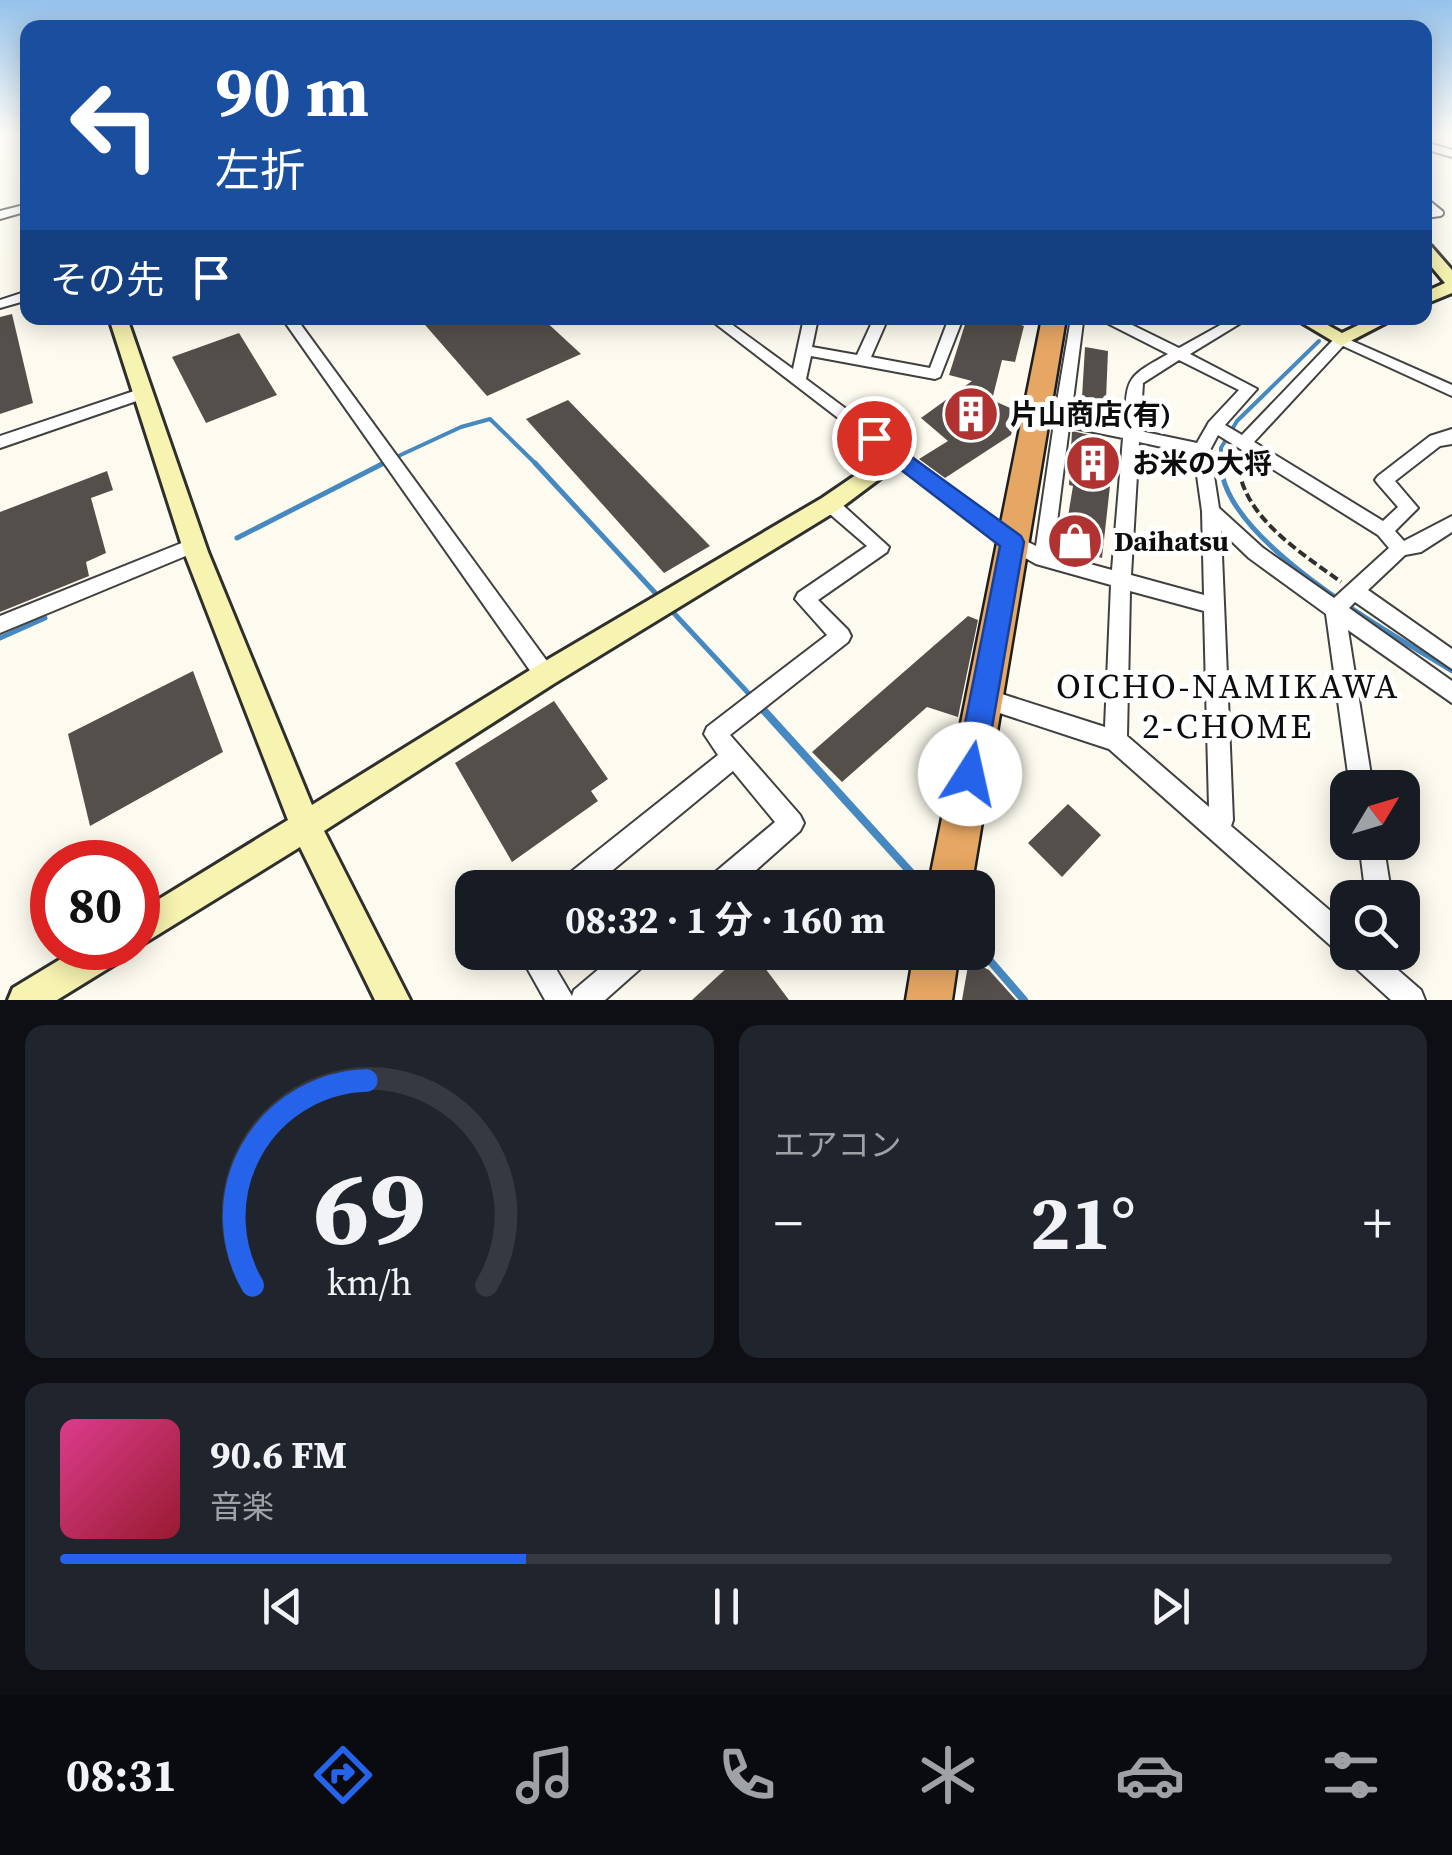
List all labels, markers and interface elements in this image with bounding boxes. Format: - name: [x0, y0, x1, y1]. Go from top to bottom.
- text: 90 m: [215, 43, 369, 139]
- icon: left: [50, 60, 180, 190]
- text: 左折: [215, 139, 305, 201]
- icon: arrive: [184, 250, 239, 305]
- text: その先: [50, 254, 164, 306]
- building icon: 片山商店(有): [941, 384, 1001, 444]
- place label: 片山商店(有): [1010, 395, 1171, 433]
- pin: [832, 396, 917, 481]
- icon: arrive: [847, 411, 902, 466]
- building icon: お米の大将: [1063, 433, 1123, 493]
- place label: お米の大将: [1132, 444, 1272, 482]
- shop icon: Daihatsu: [1045, 511, 1105, 571]
- place label: Daihatsu: [1114, 522, 1229, 560]
- district label: OICHO-NAMIKAWA 2-CHOME: [1056, 662, 1400, 750]
- position arrow: [918, 722, 1022, 826]
- north arrow: [1330, 770, 1420, 860]
- map controls: [1330, 770, 1420, 970]
- speed limit sign: 80: [30, 840, 160, 970]
- button: search: [1330, 880, 1420, 970]
- text: 08:32 · 1 分 · 160 m: [565, 894, 885, 946]
- text: エアコン: [774, 1123, 902, 1167]
- text: 69: [313, 1135, 426, 1278]
- text: 21°: [1030, 1171, 1136, 1274]
- text: −: [774, 1185, 803, 1260]
- text: +: [1363, 1185, 1392, 1260]
- text: km/h: [327, 1258, 412, 1307]
- text: 90.6 FM: [210, 1429, 347, 1481]
- text: 音楽: [210, 1485, 274, 1529]
- icon: previous: [255, 1579, 310, 1634]
- icon: pause: [699, 1579, 754, 1634]
- icon: next: [1143, 1579, 1198, 1634]
- icon: directions: [308, 1740, 378, 1810]
- icon: music: [510, 1740, 580, 1810]
- icon: phone: [712, 1740, 782, 1810]
- icon: climate: [913, 1740, 983, 1810]
- icon: car: [1115, 1740, 1185, 1810]
- icon: filters: [1316, 1740, 1386, 1810]
- text: 08:31: [66, 1744, 177, 1806]

